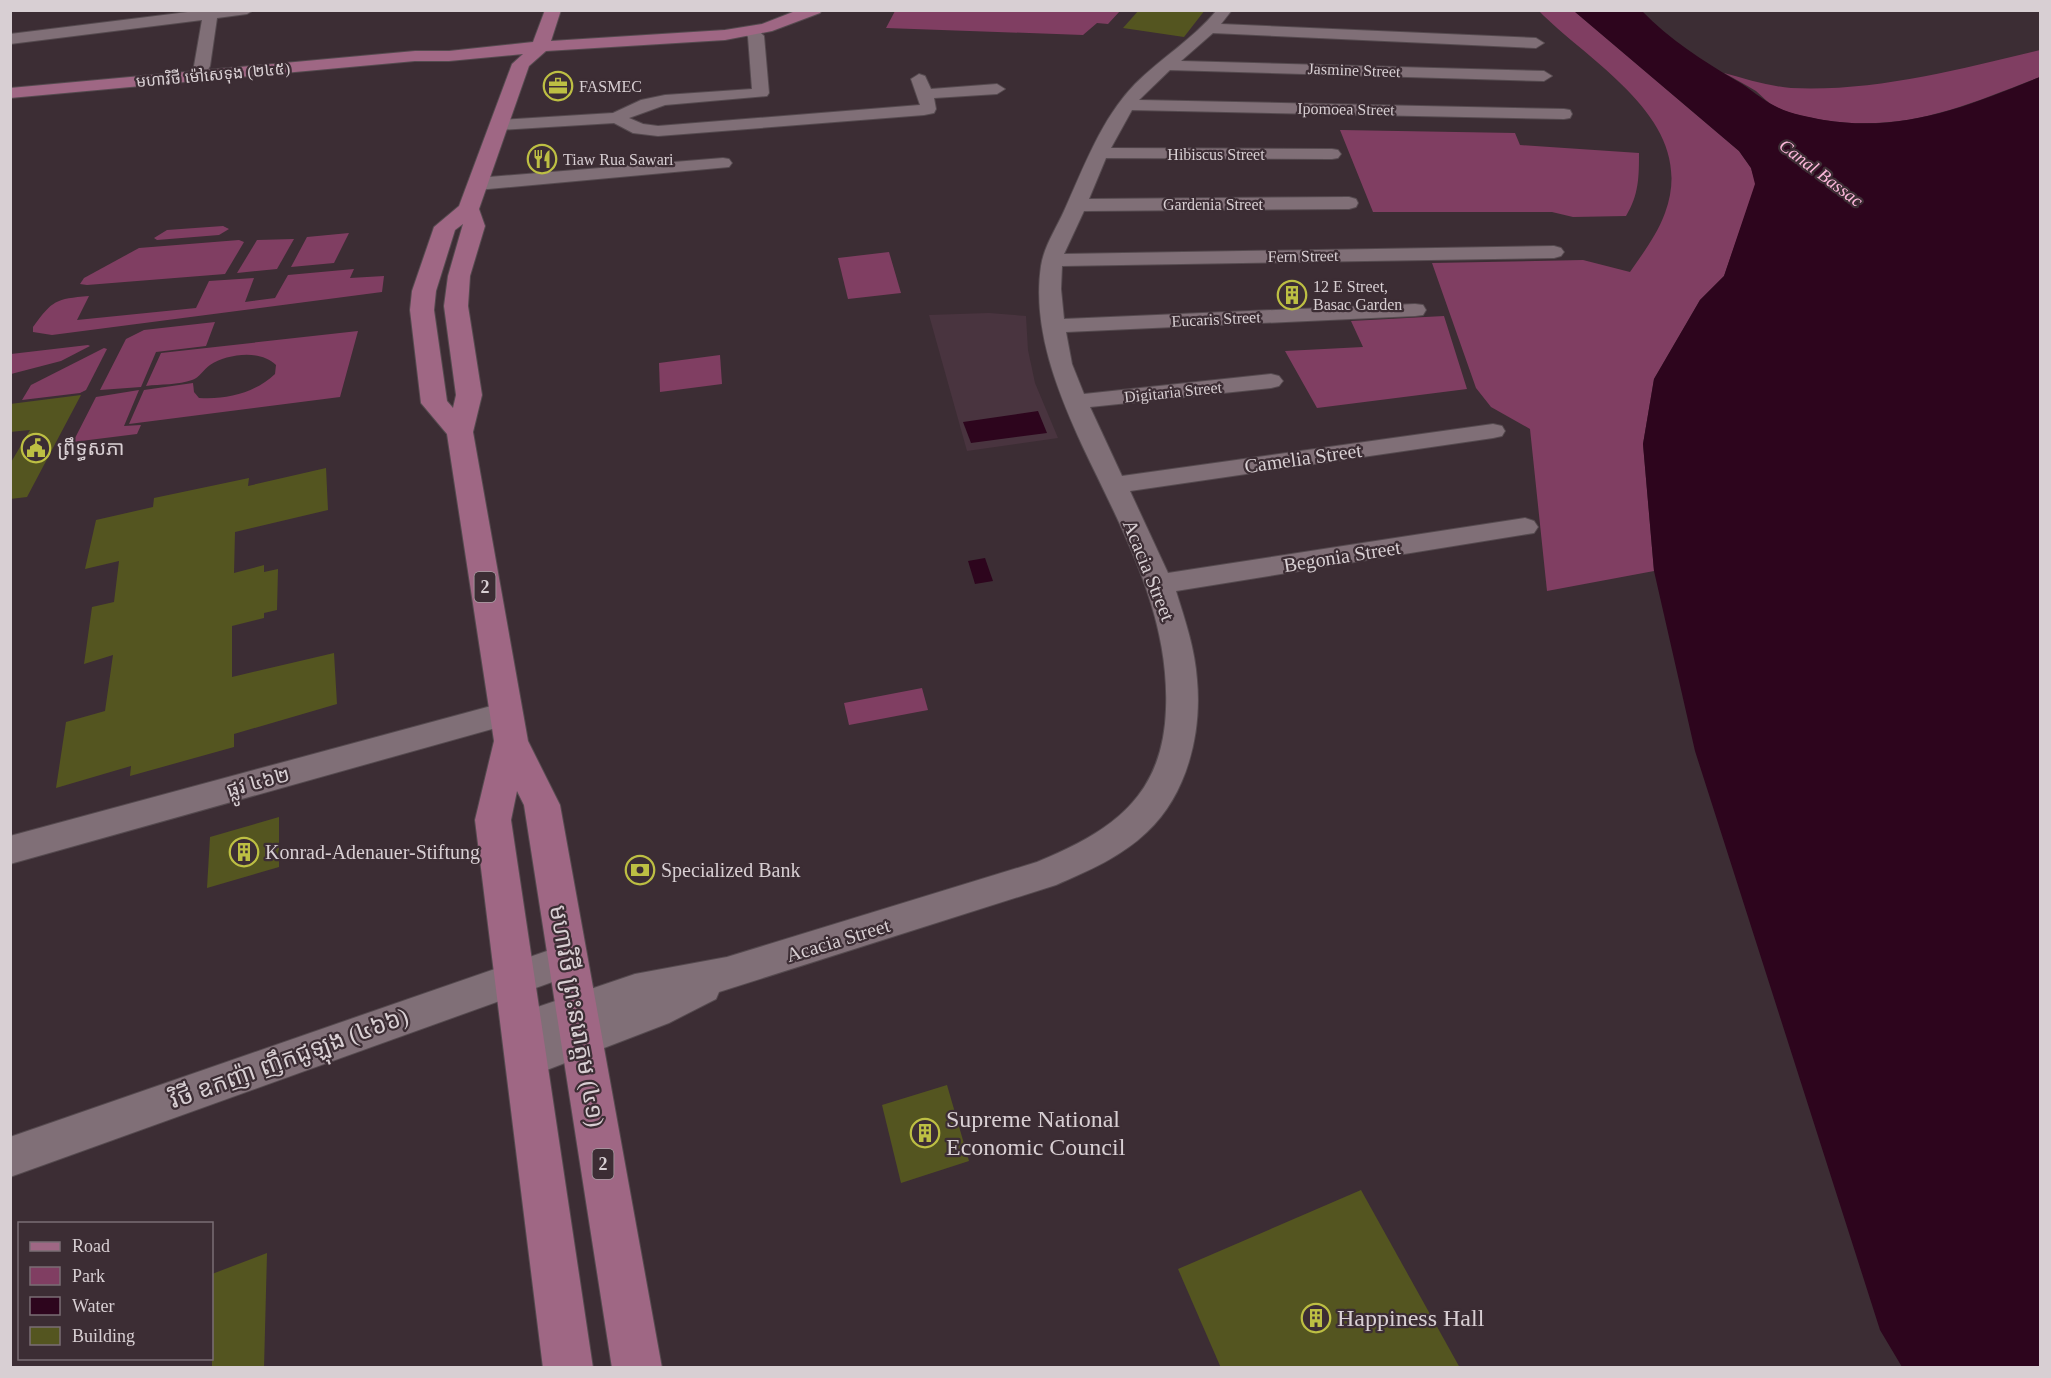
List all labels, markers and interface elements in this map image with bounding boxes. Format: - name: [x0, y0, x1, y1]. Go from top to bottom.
- street label: មហាវិថី ម៉ៅសេទុង (២៤៥): [135, 57, 291, 93]
- street label: Jasmine Street: [1307, 60, 1401, 80]
- office icon: FASMEC: [542, 70, 574, 102]
- place label: FASMEC: [579, 78, 642, 95]
- street label: Ipomoea Street: [1297, 100, 1395, 119]
- water label: Canal Bassac: [1775, 135, 1867, 211]
- restaurant icon: Tiaw Rua Sawari: [526, 143, 558, 175]
- street label: Hibiscus Street: [1167, 146, 1265, 163]
- place label: Tiaw Rua Sawari: [563, 151, 674, 168]
- street label: Gardenia Street: [1163, 196, 1264, 213]
- street label: Fern Street: [1268, 247, 1339, 265]
- place label: 12 E Street, Basac Garden: [1313, 278, 1402, 313]
- building icon: 12 E Street, Basac Garden: [1276, 279, 1308, 311]
- street label: Eucaris Street: [1171, 308, 1262, 330]
- street label: Digitaria Street: [1123, 378, 1223, 407]
- public building icon: ព្រឹទ្ធសភា: [20, 432, 52, 464]
- place label: ព្រឹទ្ធសភា: [57, 437, 124, 461]
- street label: Camelia Street: [1243, 439, 1364, 477]
- street label: Acacia Street: [1119, 516, 1179, 624]
- street label: Begonia Street: [1282, 536, 1403, 577]
- road number: 2: [474, 572, 496, 602]
- street label: ផ្លូវ ៤៦២: [224, 763, 294, 809]
- building icon: Konrad-Adenauer-Stiftung: [228, 836, 260, 868]
- place label: Konrad-Adenauer-Stiftung: [265, 841, 480, 864]
- bank icon: Specialized Bank: [624, 854, 656, 886]
- place label: Specialized Bank: [661, 859, 800, 882]
- street label: មហាវិថី ព្រះនរោត្តម (៤១): [543, 903, 611, 1129]
- street label: Acacia Street: [784, 914, 893, 966]
- street label: វិថី ឧកញ៉ា ញឹកជូឡុង (៤៦៦): [165, 1001, 414, 1120]
- place label: Supreme National Economic Council: [946, 1106, 1126, 1160]
- building icon: Supreme National Economic Council: [909, 1117, 941, 1149]
- road number: 2: [592, 1149, 614, 1179]
- legend: [18, 1222, 213, 1360]
- text: Road: [72, 1236, 110, 1256]
- text: Park: [72, 1266, 105, 1286]
- text: Water: [72, 1296, 115, 1316]
- building icon: Happiness Hall: [1300, 1302, 1332, 1334]
- place label: Happiness Hall: [1337, 1305, 1485, 1331]
- text: Building: [72, 1326, 135, 1346]

